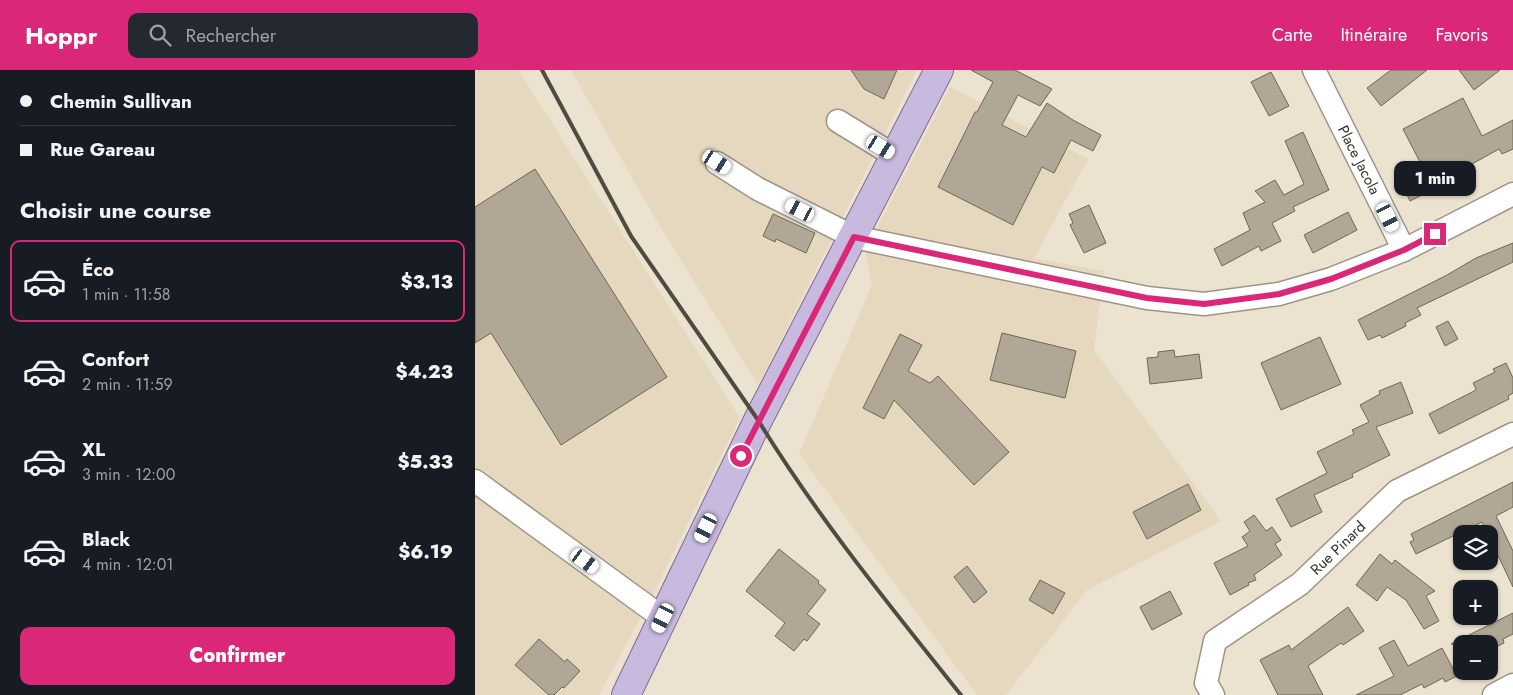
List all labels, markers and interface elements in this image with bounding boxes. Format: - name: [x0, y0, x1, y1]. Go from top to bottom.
- search box: [128, 13, 478, 58]
- text: Hoppr: [25, 18, 98, 53]
- icon: search: [146, 21, 174, 49]
- text: Rechercher: [186, 22, 276, 49]
- text: Carte: [1272, 22, 1313, 48]
- text: Itinéraire: [1341, 22, 1407, 48]
- text: Favoris: [1435, 22, 1488, 48]
- text: Chemin Sullivan: [50, 88, 192, 115]
- street label: Place Jacola: [1332, 122, 1386, 198]
- car: [864, 133, 897, 161]
- text: Rue Gareau: [50, 136, 155, 163]
- car: [700, 148, 733, 176]
- callout: 1 min: [1394, 161, 1476, 196]
- text: 1 min: [1415, 167, 1455, 190]
- text: Choisir une course: [20, 194, 211, 226]
- car: [783, 197, 816, 223]
- car: [1374, 200, 1401, 234]
- route end: [1424, 223, 1446, 245]
- text: Éco: [82, 256, 114, 283]
- icon: car: [22, 259, 67, 304]
- text: $3.13: [401, 268, 453, 295]
- text: 1 min · 11:58: [82, 283, 170, 306]
- text: Confort: [82, 346, 149, 373]
- icon: car: [22, 349, 67, 394]
- text: $4.23: [396, 358, 453, 385]
- text: 2 min · 11:59: [82, 373, 173, 396]
- text: XL: [82, 436, 105, 463]
- icon: car: [22, 439, 67, 484]
- route start: [730, 445, 752, 467]
- text: $5.33: [398, 448, 453, 475]
- text: 3 min · 12:00: [82, 463, 175, 486]
- car: [692, 511, 719, 545]
- street label: Rue Pinard: [1305, 516, 1371, 580]
- map controls: [1453, 525, 1498, 680]
- button: layers: [1453, 525, 1498, 570]
- text: Black: [82, 526, 130, 553]
- icon: car: [22, 529, 67, 574]
- text: $6.19: [398, 538, 453, 565]
- car: [568, 546, 601, 576]
- text: 4 min · 12:01: [82, 553, 173, 576]
- button: +: [1453, 580, 1498, 625]
- car: [649, 601, 676, 635]
- button: Confirmer: [20, 627, 455, 685]
- button: −: [1453, 635, 1498, 680]

